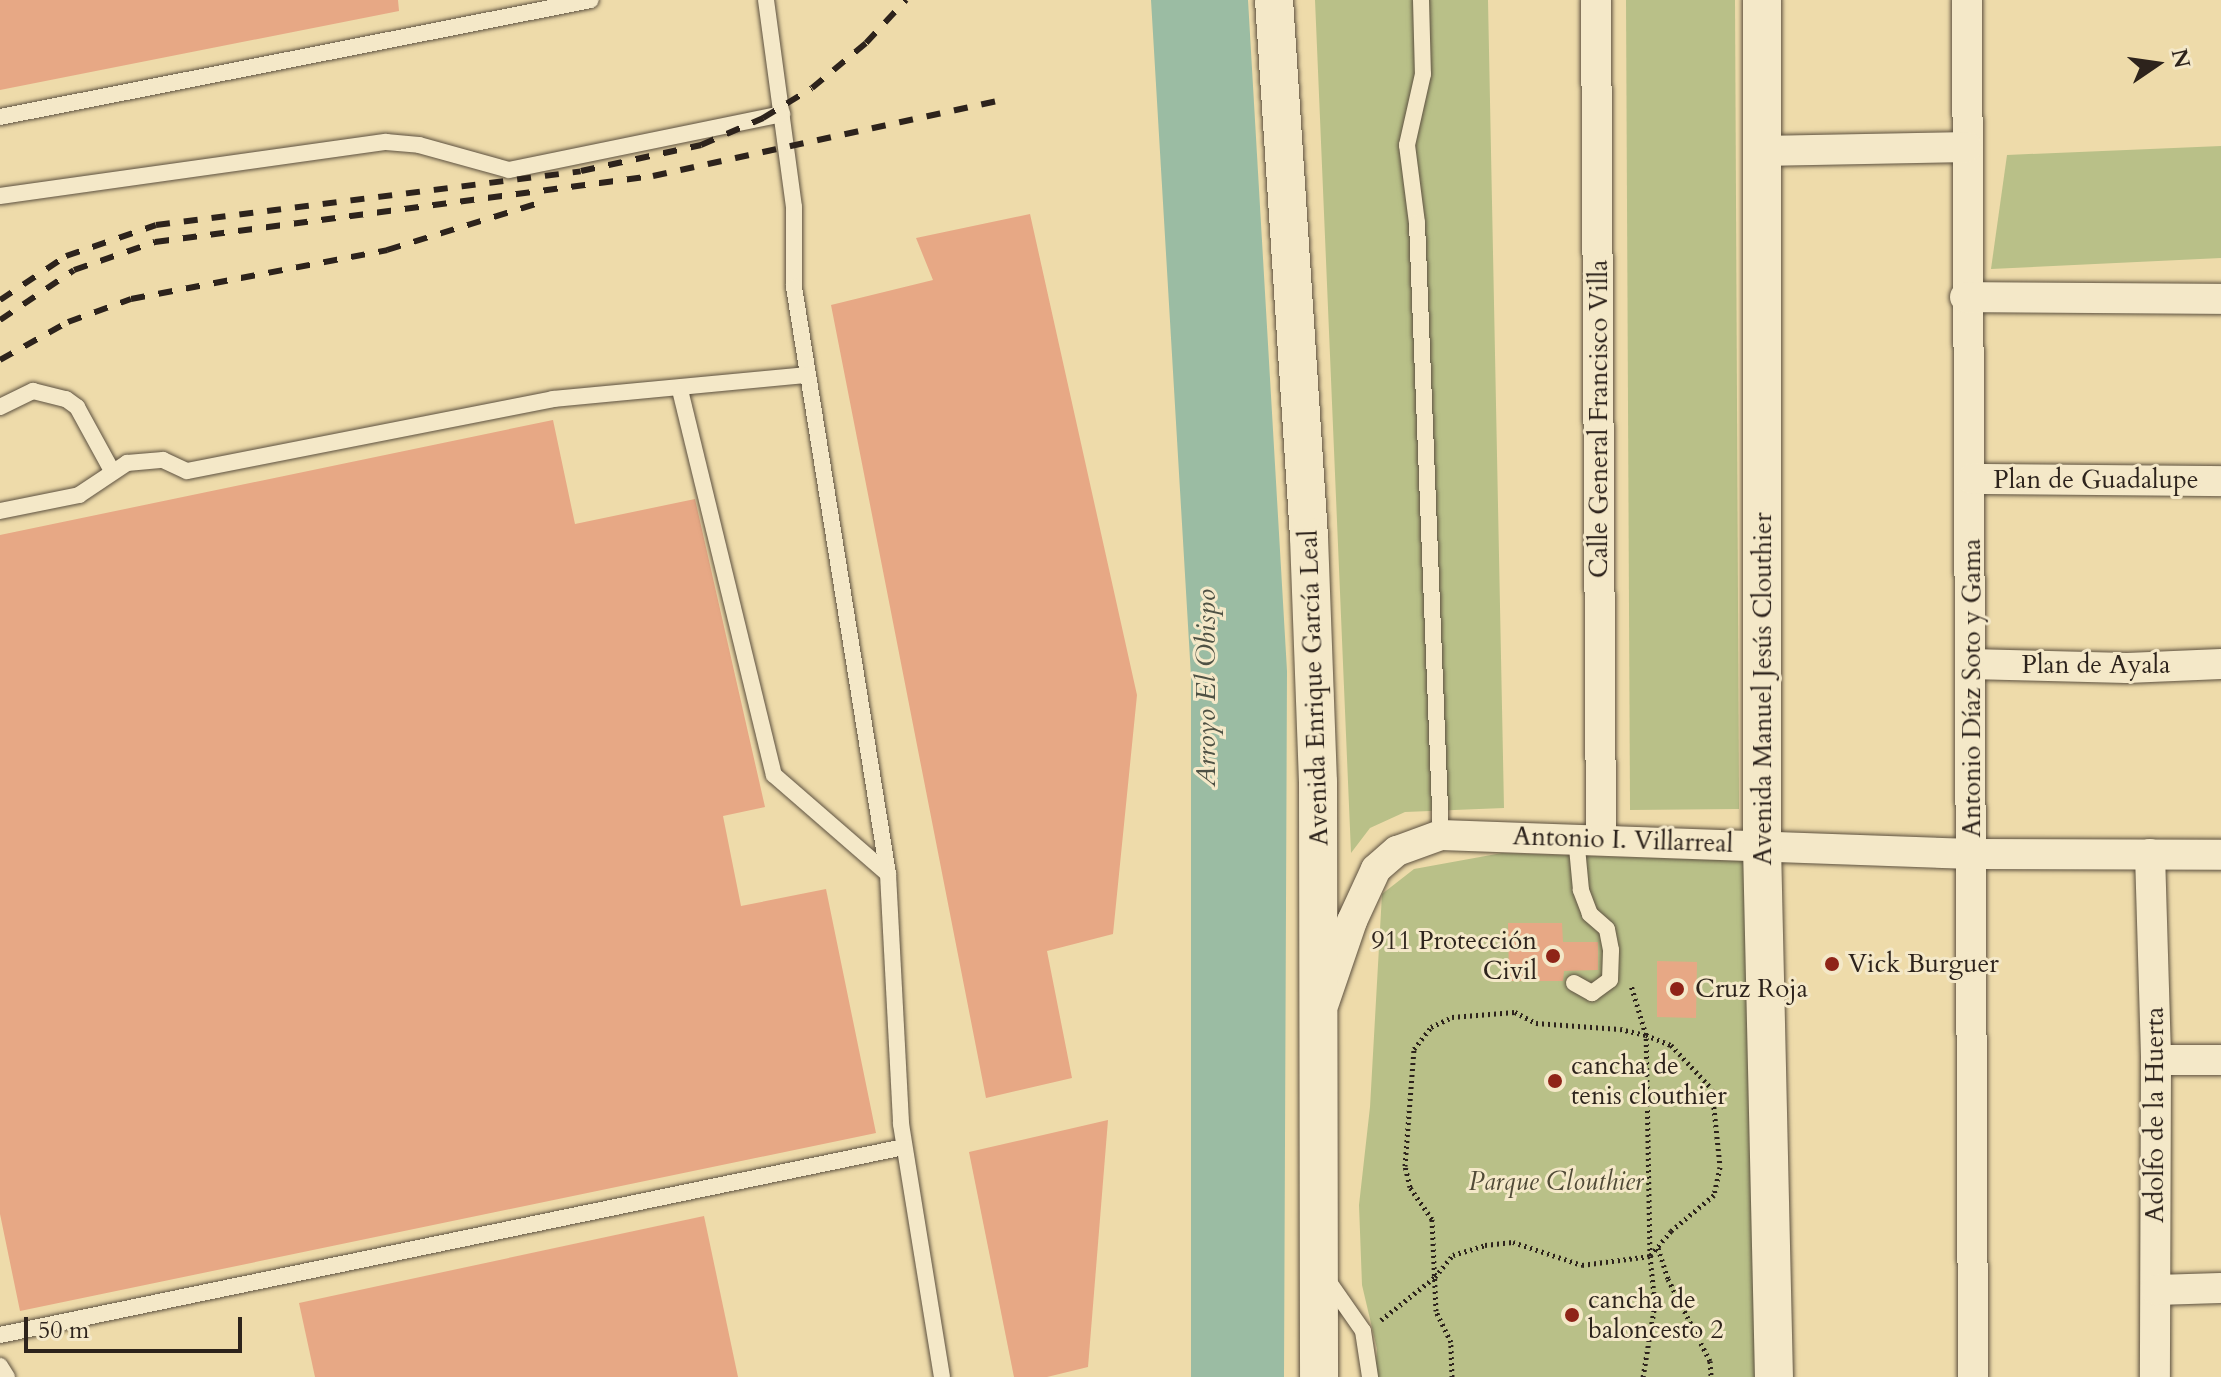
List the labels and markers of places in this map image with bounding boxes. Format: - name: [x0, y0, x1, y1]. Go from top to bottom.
- place label: 911 Protección Civil: [1371, 925, 1537, 986]
- marker: 911 Protección Civil: [1544, 947, 1562, 965]
- place label: Vick Burguer: [1848, 948, 1999, 980]
- marker: Vick Burguer: [1823, 955, 1841, 973]
- place label: Cruz Roja: [1695, 973, 1808, 1005]
- marker: Cruz Roja: [1666, 978, 1688, 1000]
- place label: cancha de tenis clouthier: [1571, 1050, 1727, 1112]
- marker: cancha de tenis clouthier: [1546, 1072, 1564, 1090]
- place label: cancha de baloncesto 2: [1588, 1284, 1724, 1346]
- marker: cancha de baloncesto 2: [1563, 1306, 1581, 1324]

